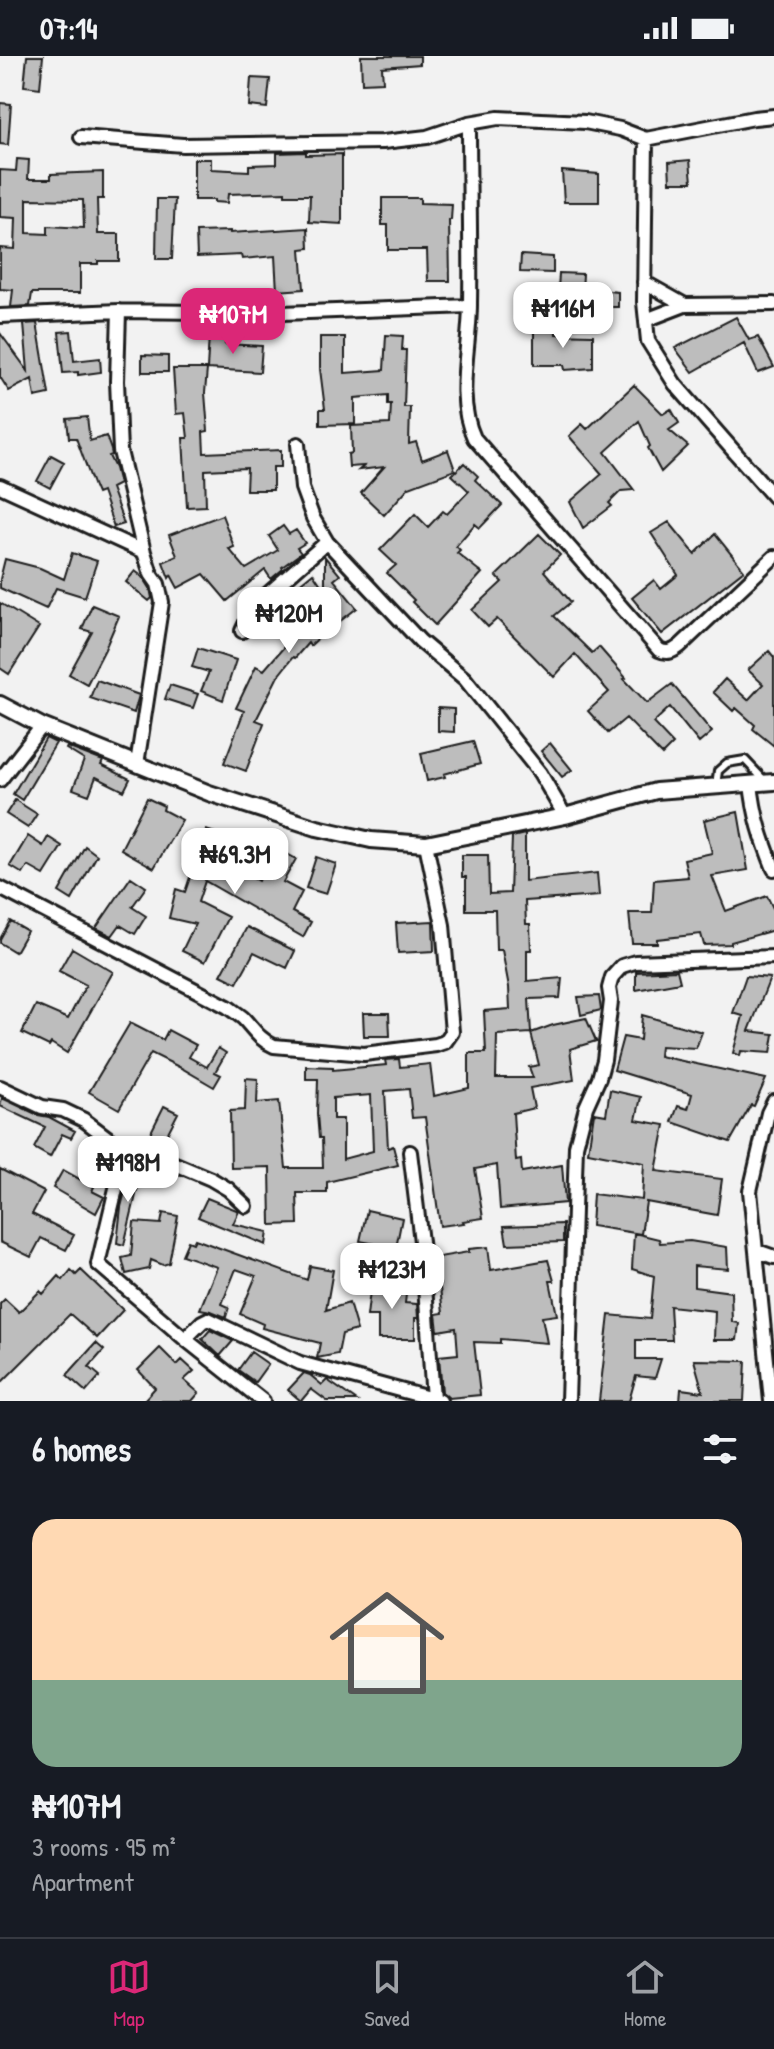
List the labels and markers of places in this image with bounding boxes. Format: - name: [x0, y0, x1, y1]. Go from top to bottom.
- pin: ₦116M: [507, 282, 619, 350]
- pin: ₦107M: [177, 288, 289, 356]
- pin: ₦120M: [233, 587, 345, 655]
- pin: ₦69.3M: [170, 828, 300, 896]
- pin: ₦198M: [72, 1136, 184, 1204]
- pin: ₦123M: [336, 1243, 448, 1311]

